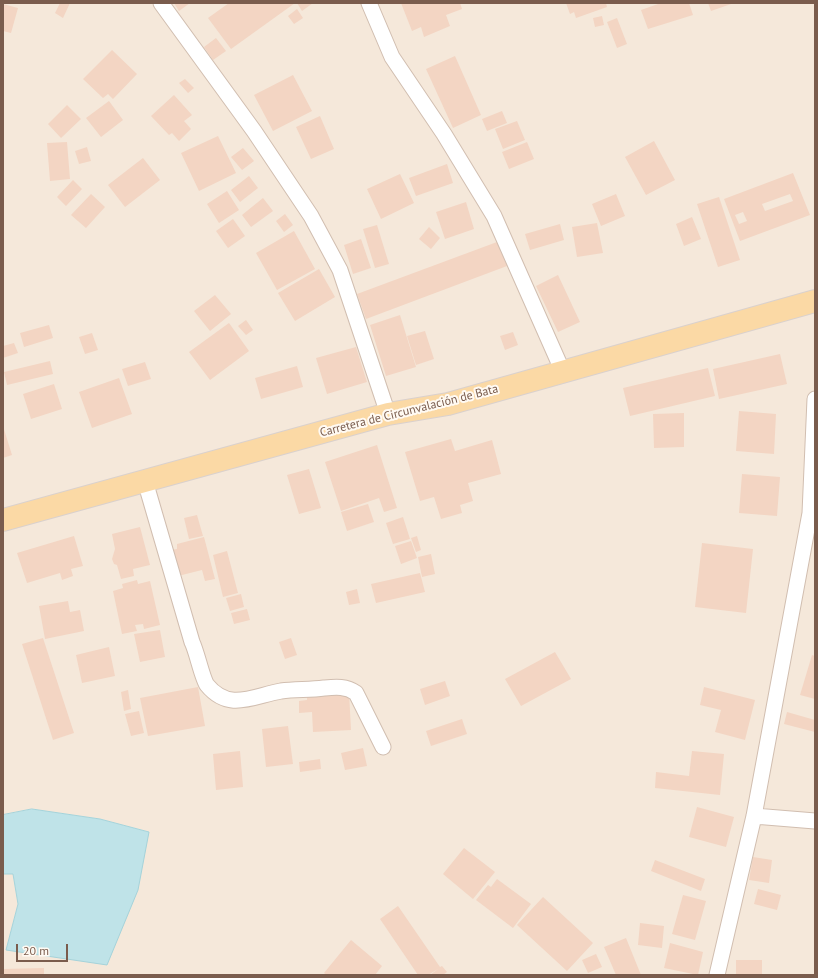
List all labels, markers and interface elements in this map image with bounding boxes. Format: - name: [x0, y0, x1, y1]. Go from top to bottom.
- street label: Carretera de Circunvalación de Bata: [318, 382, 500, 440]
- scale bar: [18, 936, 70, 962]
- text: 20 m: [23, 943, 49, 958]

